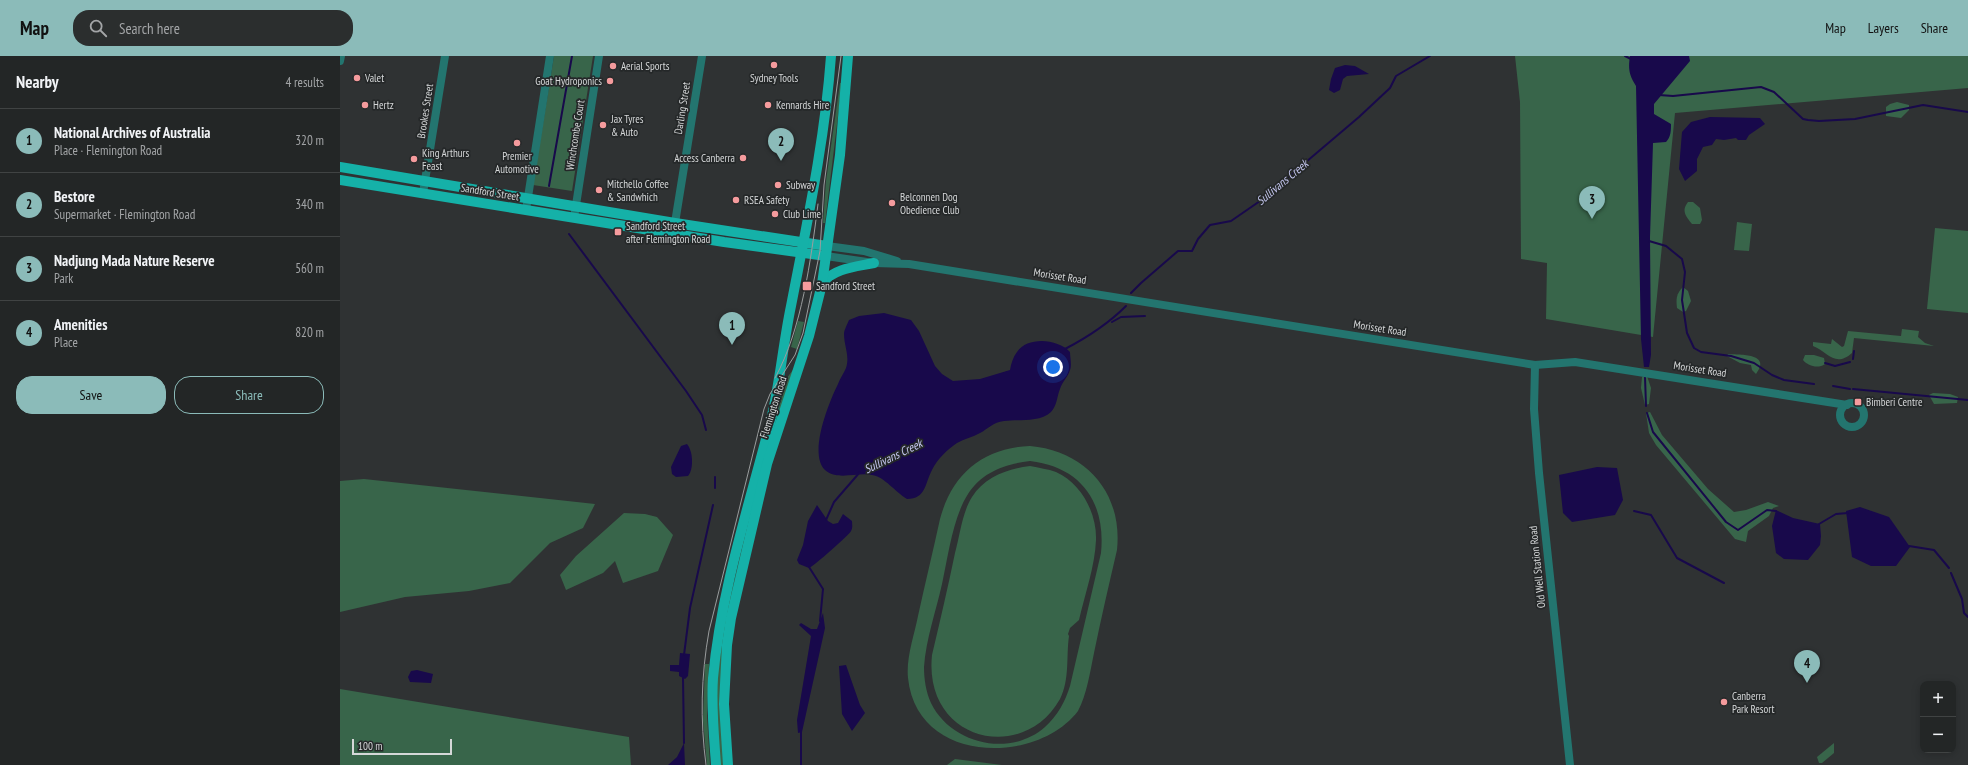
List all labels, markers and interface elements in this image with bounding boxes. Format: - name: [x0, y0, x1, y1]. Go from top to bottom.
- search box: [73, 10, 353, 46]
- text: Map: [20, 16, 49, 40]
- icon: search: [87, 17, 109, 39]
- text: Search here: [119, 19, 180, 38]
- text: Map: [1825, 19, 1846, 37]
- text: Layers: [1868, 19, 1899, 37]
- text: Share: [1921, 19, 1948, 37]
- place label: Aerial Sports: [621, 59, 670, 73]
- marker: Sydney Tools: [769, 60, 779, 70]
- marker: Aerial Sports: [608, 61, 618, 71]
- text: Nearby: [16, 71, 59, 93]
- place label: Valet: [364, 71, 384, 85]
- place label: Sydney Tools: [750, 71, 798, 85]
- marker: Valet: [352, 73, 362, 83]
- text: 4 results: [285, 74, 324, 91]
- place label: Goat Hydroponics: [535, 74, 602, 88]
- marker: Goat Hydroponics: [605, 76, 615, 86]
- street label: Darling Street: [671, 81, 693, 135]
- street label: Brookes Street: [414, 83, 436, 139]
- place label: Hertz: [373, 98, 394, 112]
- place label: Kennards Hire: [776, 98, 830, 112]
- street label: Winchcombe Court: [563, 99, 587, 171]
- marker: Hertz: [360, 100, 370, 110]
- marker: Kennards Hire: [763, 100, 773, 110]
- place label: Jax Tyres & Auto: [610, 112, 644, 139]
- marker: Jax Tyres & Auto: [598, 120, 608, 130]
- text: National Archives of Australia: [54, 123, 210, 142]
- pin: 2: [768, 128, 794, 161]
- text: 1: [26, 132, 32, 149]
- text: 320 m: [295, 132, 324, 149]
- marker: Premier Automotive: [512, 138, 522, 148]
- text: Place · Flemington Road: [54, 142, 162, 159]
- place label: King Arthurs Feast: [422, 146, 470, 173]
- place label: Premier Automotive: [495, 149, 539, 176]
- place label: Access Canberra: [674, 151, 735, 165]
- marker: Access Canberra: [738, 153, 748, 163]
- marker: King Arthurs Feast: [409, 154, 419, 164]
- water label: Sullivans Creek: [1253, 155, 1312, 208]
- place label: Mitchello Coffee & Sandwhich: [607, 177, 669, 204]
- place label: Subway: [786, 178, 816, 192]
- street label: Sandford Street: [460, 180, 520, 204]
- marker: Subway: [773, 180, 783, 190]
- marker: Mitchello Coffee & Sandwhich: [594, 185, 604, 195]
- pin: 3: [1579, 186, 1605, 219]
- text: Bestore: [54, 187, 95, 206]
- place label: Belconnen Dog Obedience Club: [900, 190, 960, 217]
- place label: RSEA Safety: [744, 193, 790, 207]
- marker: RSEA Safety: [731, 195, 741, 205]
- text: 2: [26, 196, 32, 213]
- text: 340 m: [295, 196, 324, 213]
- marker: Belconnen Dog Obedience Club: [887, 198, 897, 208]
- text: Supermarket · Flemington Road: [54, 206, 195, 223]
- place label: Club Lime: [783, 207, 822, 221]
- marker: Club Lime: [770, 209, 780, 219]
- place label: Sandford Street after Flemington Road: [626, 219, 711, 246]
- marker: Sandford Street after Flemington Road: [613, 227, 623, 237]
- text: Nadjung Mada Nature Reserve: [54, 251, 215, 270]
- text: 3: [26, 260, 32, 277]
- text: 560 m: [295, 260, 324, 277]
- street label: Morisset Road: [1033, 265, 1088, 287]
- text: Park: [54, 270, 73, 287]
- place label: Sandford Street: [816, 279, 875, 293]
- marker: Sandford Street: [801, 280, 813, 292]
- pin: 1: [719, 312, 745, 345]
- text: Amenities: [54, 315, 107, 334]
- street label: Morisset Road: [1353, 317, 1408, 339]
- text: 4: [26, 324, 32, 341]
- text: 820 m: [295, 324, 324, 341]
- text: Place: [54, 334, 78, 351]
- your location: [1043, 357, 1063, 377]
- street label: Morisset Road: [1673, 358, 1728, 380]
- street label: Flemington Road: [756, 374, 790, 440]
- button: Save: [16, 376, 166, 414]
- button: Share: [174, 376, 324, 414]
- place label: Bimberi Centre: [1866, 395, 1923, 409]
- marker: Bimberi Centre: [1853, 397, 1863, 407]
- water label: Sullivans Creek: [861, 435, 926, 477]
- street label: Old Well Station Road: [1526, 525, 1548, 609]
- pin: 4: [1794, 650, 1820, 683]
- map controls: [1920, 681, 1956, 753]
- button: +: [1920, 681, 1956, 717]
- place label: Canberra Park Resort: [1732, 689, 1775, 716]
- marker: Canberra Park Resort: [1719, 697, 1729, 707]
- button: −: [1920, 717, 1956, 753]
- scale bar: [352, 737, 452, 756]
- text: 100 m: [358, 739, 382, 753]

